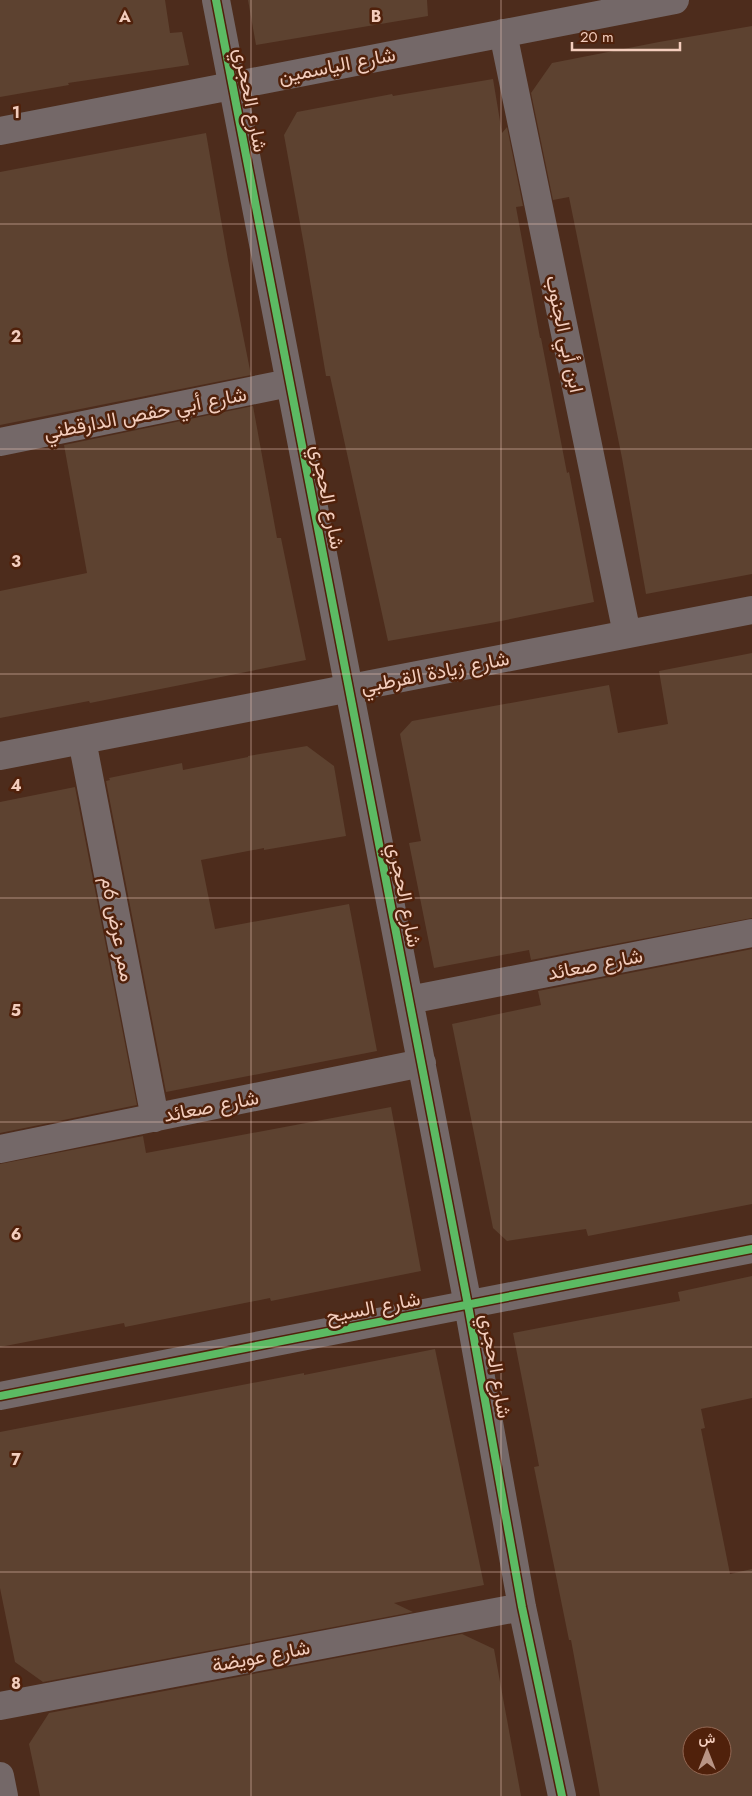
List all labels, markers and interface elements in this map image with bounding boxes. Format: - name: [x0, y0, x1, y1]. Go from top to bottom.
- text: A: [118, 5, 131, 28]
- text: B: [371, 5, 381, 28]
- scale bar: [572, 20, 680, 52]
- text: 20 m: [580, 26, 614, 48]
- street label: شارع الياسمين: [276, 40, 398, 91]
- street label: شارع الحجري: [224, 45, 275, 155]
- text: 1: [12, 101, 20, 124]
- street label: ابن أبي الجنوب: [536, 273, 591, 396]
- text: 2: [11, 325, 21, 348]
- street label: شارع أبي حفص الدارقطني: [41, 380, 249, 449]
- street label: شارع الحجري: [301, 442, 352, 552]
- text: 3: [11, 550, 21, 573]
- street label: شارع زيادة القرطبي: [358, 644, 512, 703]
- text: 4: [10, 774, 22, 797]
- street label: شارع الحجري: [378, 840, 429, 950]
- street label: ممر عرض 6م: [93, 874, 142, 984]
- street label: شارع صعائد: [545, 941, 645, 988]
- text: 5: [11, 999, 21, 1022]
- street label: شارع صعائد: [161, 1083, 261, 1130]
- text: 6: [11, 1223, 21, 1246]
- street label: شارع السيح: [323, 1284, 423, 1331]
- street label: شارع الحجري: [470, 1312, 519, 1421]
- text: 7: [11, 1448, 21, 1471]
- street label: شارع عويضة: [210, 1633, 313, 1680]
- text: 8: [11, 1672, 21, 1695]
- north arrow: [682, 1726, 732, 1776]
- text: ش: [699, 1728, 716, 1748]

